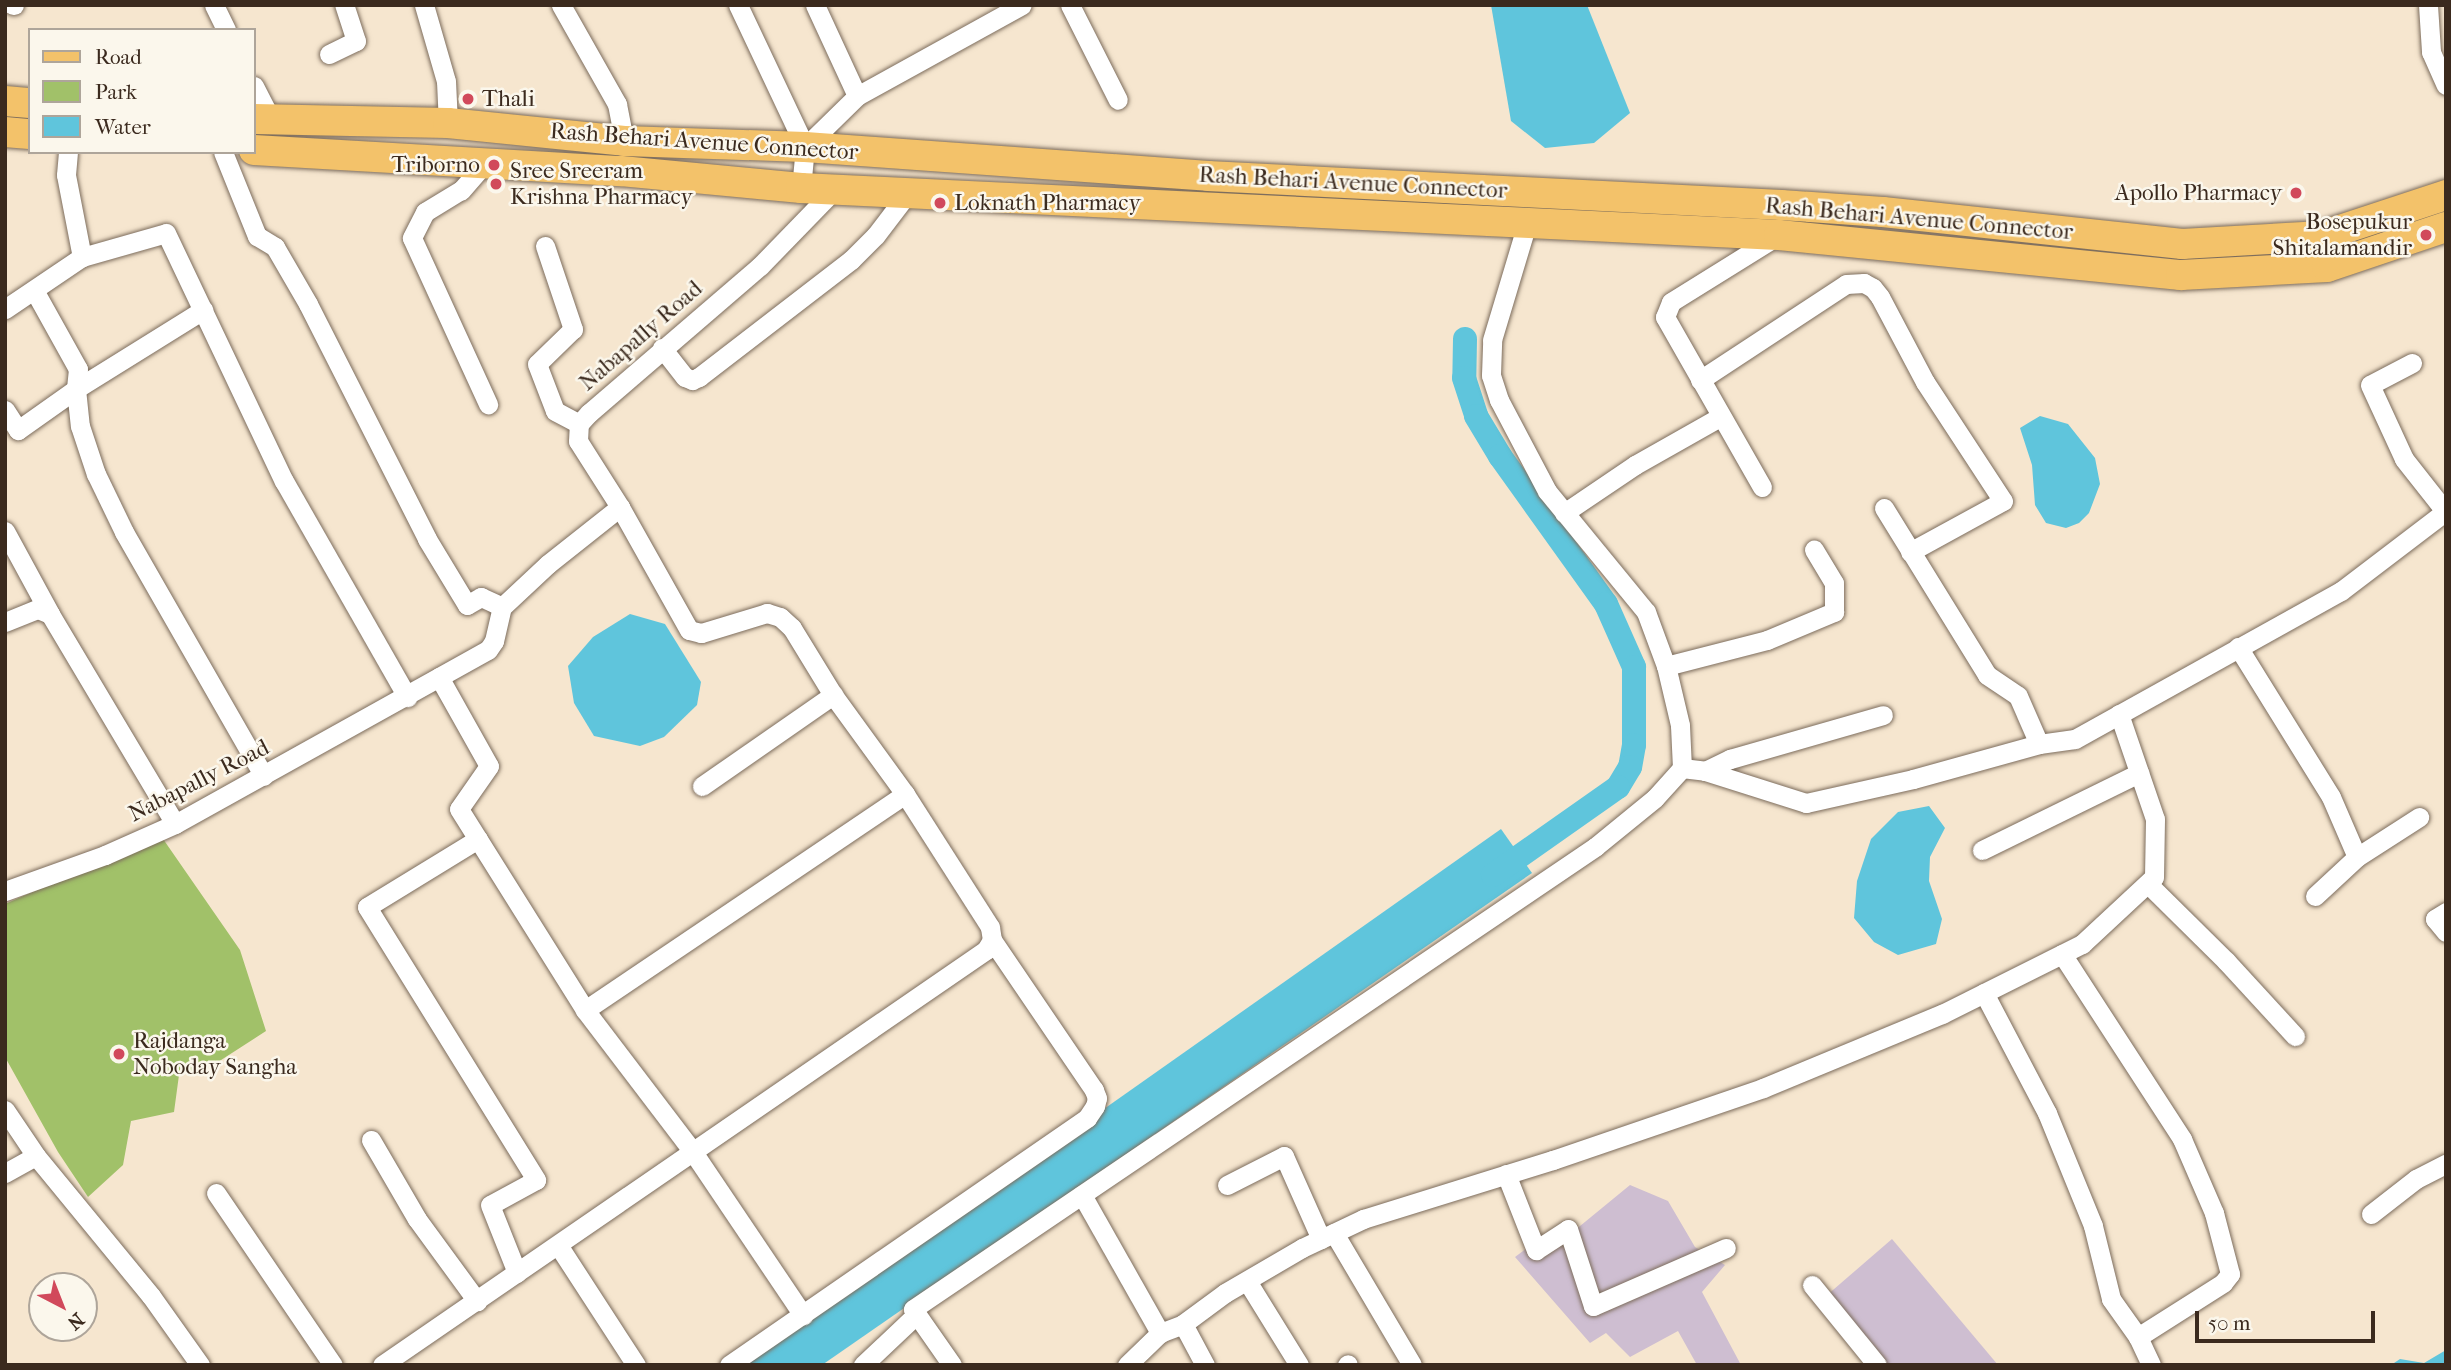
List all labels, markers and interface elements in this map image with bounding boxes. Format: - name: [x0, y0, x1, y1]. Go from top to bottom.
- legend: [28, 28, 256, 154]
- text: Road: [95, 45, 142, 69]
- text: Park: [95, 80, 137, 104]
- place label: Thali: [482, 85, 535, 113]
- marker: Thali: [460, 91, 476, 107]
- text: Water: [95, 115, 151, 139]
- street label: Rash Behari Avenue Connector: [549, 117, 859, 167]
- place label: Triborno: [391, 151, 480, 179]
- marker: Triborno: [486, 157, 502, 173]
- place label: Sree Sreeram Krishna Pharmacy: [510, 157, 693, 211]
- street label: Rash Behari Avenue Connector: [1198, 161, 1508, 205]
- marker: Sree Sreeram Krishna Pharmacy: [488, 176, 504, 192]
- place label: Apollo Pharmacy: [2115, 179, 2282, 207]
- marker: Apollo Pharmacy: [2288, 185, 2304, 201]
- place label: Loknath Pharmacy: [954, 189, 1141, 217]
- street label: Rash Behari Avenue Connector: [1764, 192, 2074, 246]
- marker: Loknath Pharmacy: [932, 195, 948, 211]
- place label: Bosepukur Shitalamandir: [2273, 208, 2412, 262]
- marker: Bosepukur Shitalamandir: [2418, 227, 2434, 243]
- street label: Nabapally Road: [574, 275, 708, 397]
- street label: Nabapally Road: [124, 734, 274, 828]
- place label: Rajdanga Noboday Sangha: [133, 1027, 297, 1081]
- marker: Rajdanga Noboday Sangha: [111, 1046, 127, 1062]
- north arrow: [28, 1272, 98, 1342]
- scale bar: [2199, 1296, 2379, 1340]
- text: N: [63, 1308, 88, 1334]
- text: 50 m: [2208, 1311, 2251, 1335]

